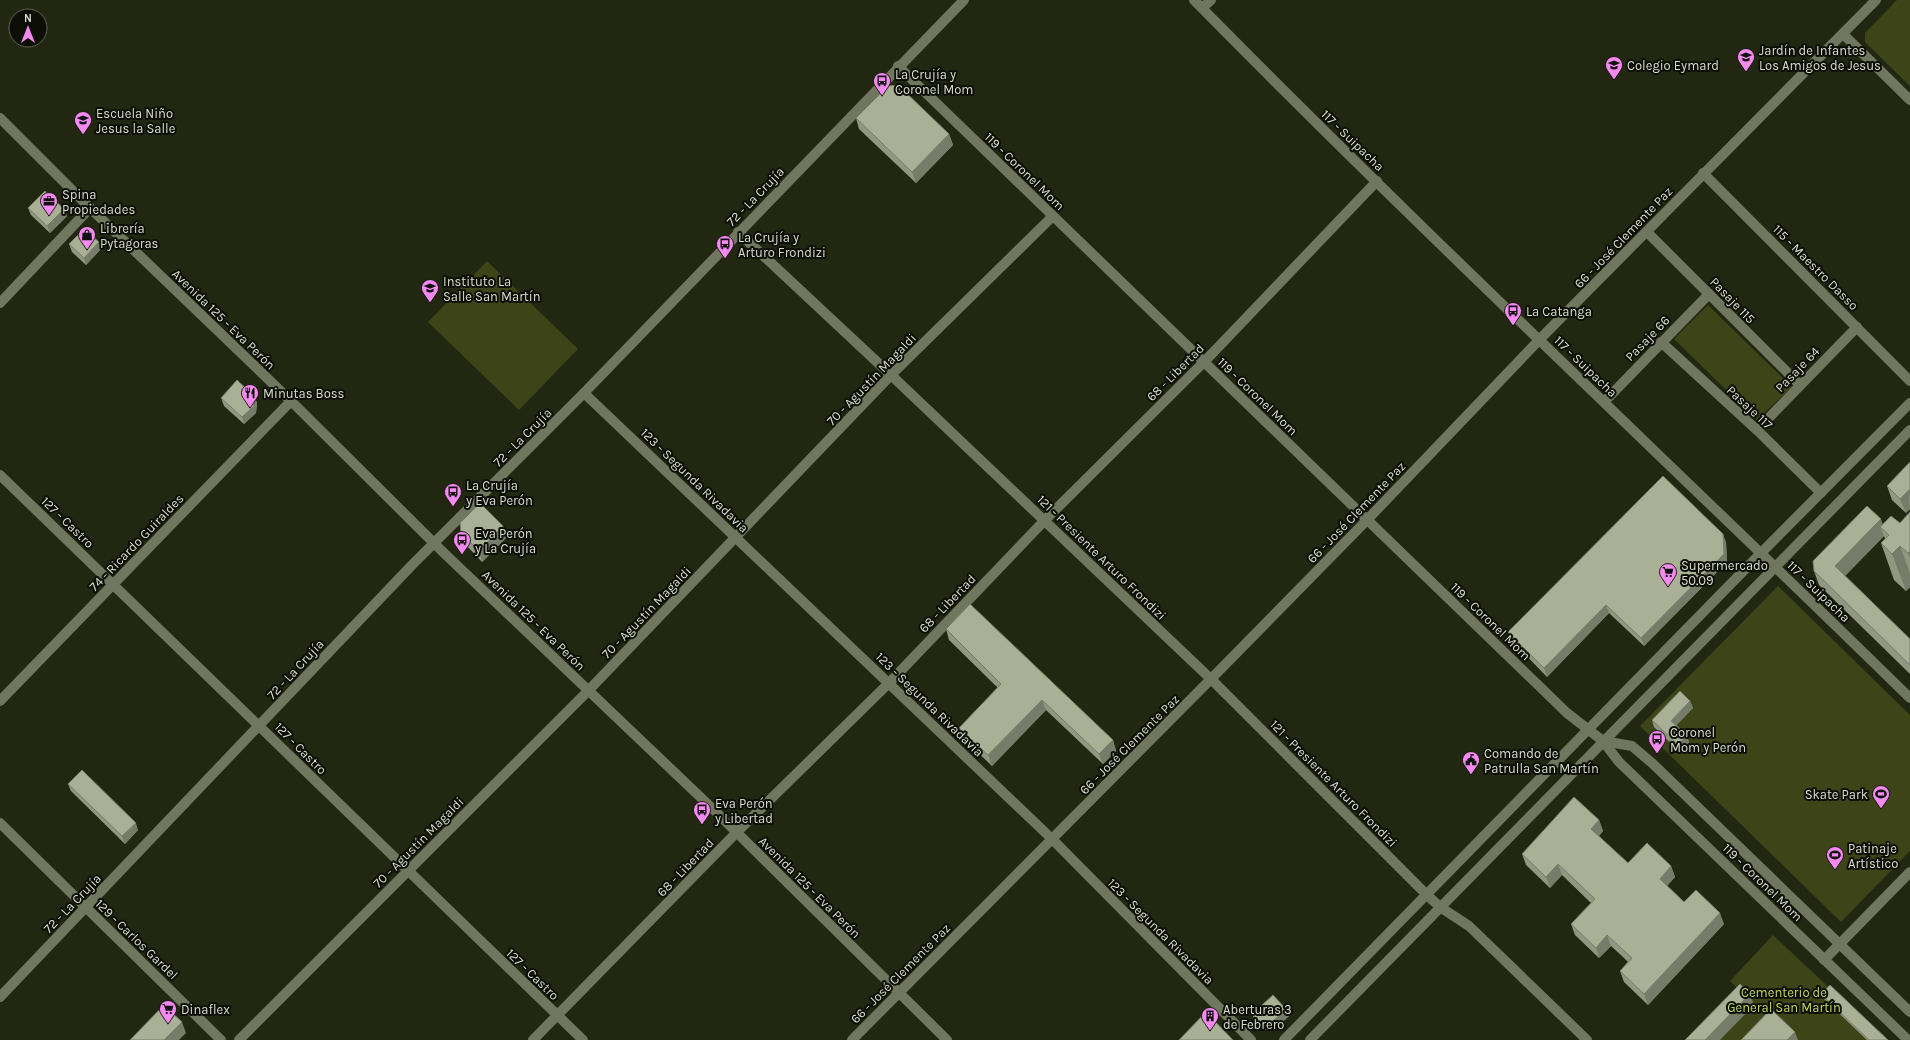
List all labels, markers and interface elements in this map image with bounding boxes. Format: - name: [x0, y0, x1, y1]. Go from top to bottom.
- north arrow: [8, 8, 48, 48]
- text: N: [24, 12, 32, 25]
- place label: Jardín de Infantes Los Amigos de Jesus: [1759, 43, 1881, 73]
- school or university icon: Jardín de Infantes Los Amigos de Jesus: [1736, 47, 1756, 72]
- school or university icon: Colegio Eymard: [1604, 55, 1624, 80]
- place label: Colegio Eymard: [1627, 58, 1719, 73]
- place label: La Crujía y Coronel Mom: [895, 67, 973, 97]
- bus stop icon: La Crujía y Coronel Mom: [872, 71, 892, 96]
- place label: Escuela Niño Jesus la Salle: [96, 106, 176, 136]
- street label: 117 - Suipacha: [1318, 107, 1387, 174]
- school or university icon: Escuela Niño Jesus la Salle: [73, 110, 93, 135]
- street label: 119 - Coronel Mom: [982, 129, 1068, 213]
- street label: 72 - La Crujía: [723, 164, 787, 229]
- street label: 66 - José Clemente Paz: [1571, 184, 1676, 291]
- place label: Spina Propiedades: [62, 187, 135, 217]
- office icon: Spina Propiedades: [39, 191, 59, 216]
- place label: Librería Pytagoras: [100, 221, 159, 251]
- street label: 115 - Maestro Dasso: [1770, 222, 1861, 313]
- shop icon: Librería Pytagoras: [77, 225, 97, 250]
- place label: La Crujía y Arturo Frondizi: [738, 230, 826, 260]
- bus stop icon: La Crujía y Arturo Frondizi: [715, 234, 735, 259]
- street label: Avenida 125 - Eva Perón: [169, 266, 278, 373]
- place label: Instituto La Salle San Martín: [443, 274, 540, 304]
- street label: Pasaje 115: [1707, 274, 1758, 326]
- school or university icon: Instituto La Salle San Martín: [420, 278, 440, 303]
- bus stop icon: La Catanga: [1503, 301, 1523, 326]
- place label: La Catanga: [1526, 304, 1592, 319]
- street label: Pasaje 66: [1622, 313, 1673, 364]
- street label: 70 - Agustín Magaldi: [824, 330, 919, 428]
- street label: 117 - Suipacha: [1551, 333, 1620, 400]
- street label: 68 - Libertad: [1144, 341, 1207, 404]
- street label: Pasaje 64: [1772, 344, 1823, 395]
- street label: 119 - Coronel Mom: [1215, 354, 1301, 438]
- street label: Pasaje 117: [1724, 382, 1776, 432]
- restaurant icon: Minutas Boss: [240, 383, 260, 408]
- place label: Minutas Boss: [263, 386, 345, 401]
- street label: 72 - La Crujía: [490, 405, 555, 470]
- street label: 123 - Segunda Rivadavia: [638, 425, 752, 536]
- street label: 66 - José Clemente Paz: [1304, 459, 1409, 566]
- place label: La Crujía y Eva Perón: [465, 478, 533, 508]
- bus stop icon: La Crujía y Eva Perón: [443, 482, 463, 507]
- street label: 74 - Ricardo Guiraldes: [86, 491, 187, 594]
- street label: 121 - Presiente Arturo Frondizi: [1034, 492, 1169, 623]
- street label: 127 - Castro: [38, 494, 97, 551]
- place label: Eva Perón y La Crujía: [474, 526, 536, 556]
- bus stop icon: Eva Perón y La Crujía: [452, 530, 472, 555]
- place label: Supermercado 50.09: [1681, 558, 1768, 588]
- street label: 117 - Suipacha: [1784, 558, 1853, 625]
- supermarket icon: Supermercado 50.09: [1658, 562, 1678, 587]
- street label: 70 - Agustín Magaldi: [599, 563, 694, 661]
- street label: Avenida 125 - Eva Perón: [479, 567, 588, 674]
- street label: 68 - Libertad: [916, 571, 979, 635]
- street label: 119 - Coronel Mom: [1448, 579, 1534, 663]
- street label: 72 - La Crujía: [264, 636, 327, 702]
- street label: 123 - Segunda Rivadavia: [873, 649, 987, 760]
- street label: 66 - José Clemente Paz: [1076, 691, 1182, 797]
- street label: 121 - Presiente Arturo Frondizi: [1267, 717, 1400, 850]
- street label: 127 - Castro: [272, 719, 330, 777]
- place label: Coronel Mom y Perón: [1670, 725, 1746, 755]
- bus stop icon: Coronel Mom y Perón: [1647, 729, 1667, 754]
- place label: Comando de Patrulla San Martín: [1484, 746, 1599, 776]
- public building icon: Comando de Patrulla San Martín: [1461, 750, 1481, 775]
- sports icon: Skate Park: [1871, 784, 1891, 809]
- place label: Skate Park: [1805, 787, 1868, 802]
- street label: 70 - Agustín Magaldi: [370, 794, 467, 891]
- place label: Eva Perón y Libertad: [714, 796, 773, 826]
- bus stop icon: Eva Perón y Libertad: [692, 800, 712, 825]
- street label: Avenida 125 - Eva Perón: [756, 833, 864, 941]
- street label: 68 - Libertad: [654, 835, 717, 899]
- street label: 119 - Coronel Mom: [1720, 840, 1806, 924]
- place label: Patinaje Artístico: [1848, 841, 1898, 871]
- sports icon: Patinaje Artístico: [1825, 845, 1845, 870]
- street label: 72 - La Crujía: [40, 871, 104, 936]
- street label: 123 - Segunda Rivadavia: [1105, 875, 1217, 987]
- street label: 129 - Carlos Gardel: [92, 896, 181, 983]
- street label: 66 - José Clemente Paz: [847, 920, 953, 1026]
- street label: 127 - Castro: [503, 946, 562, 1003]
- park label: Cementerio de General San Martín: [1727, 985, 1841, 1015]
- supermarket icon: Dinaflex: [158, 999, 178, 1024]
- place label: Dinaflex: [181, 1002, 230, 1017]
- place label: Aberturas 3 de Febrero: [1223, 1002, 1292, 1032]
- building icon: Aberturas 3 de Febrero: [1200, 1006, 1220, 1031]

